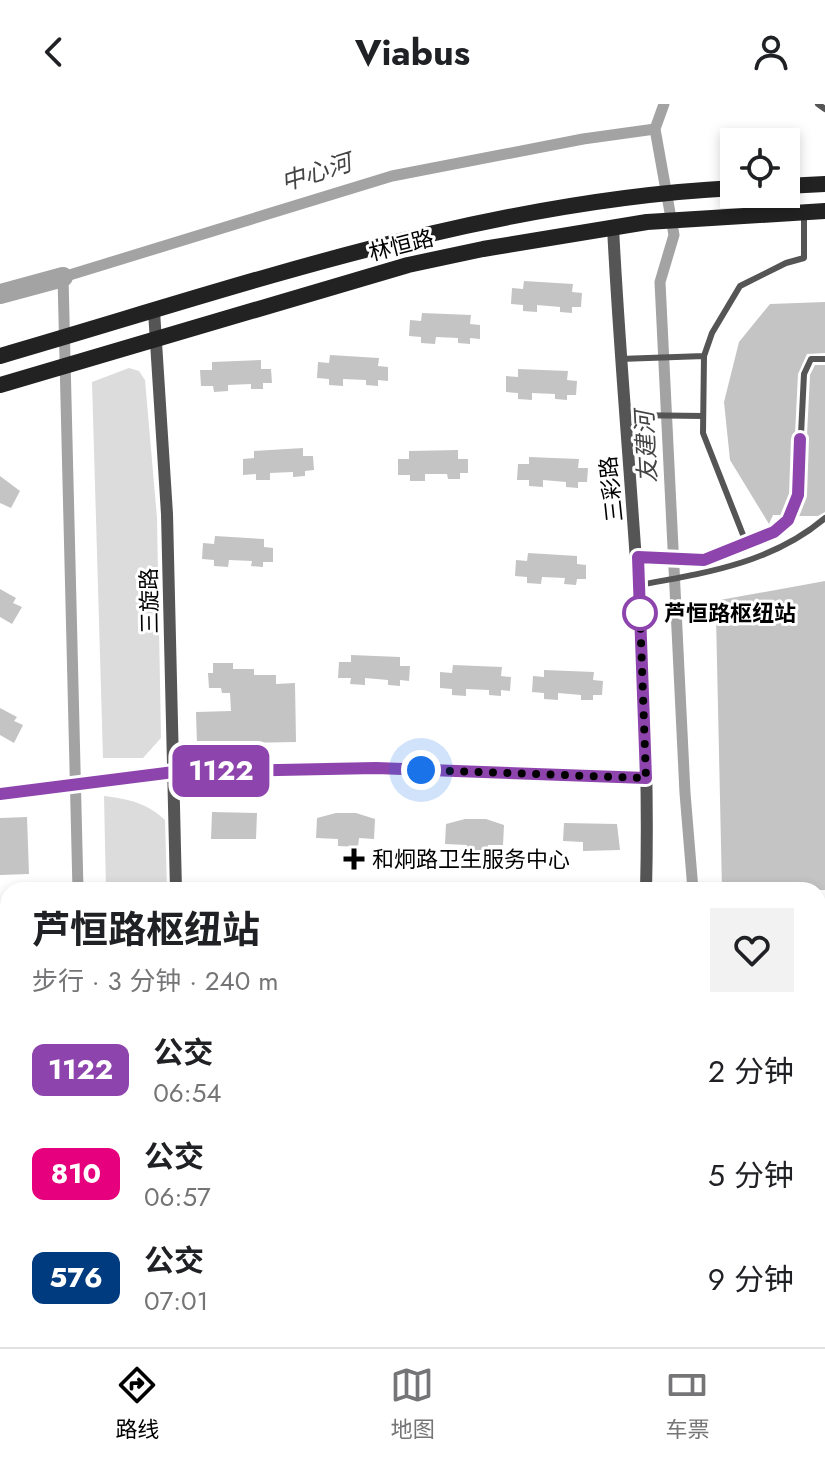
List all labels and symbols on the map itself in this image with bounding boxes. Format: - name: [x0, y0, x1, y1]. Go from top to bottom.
- water label: 中心河: [276, 144, 359, 199]
- street label: 林恒路: [365, 221, 437, 269]
- water label: 友建河: [626, 406, 665, 484]
- street label: 三彩路: [592, 455, 630, 523]
- street label: 三旋路: [132, 568, 166, 634]
- marker: 芦恒路枢纽站: [623, 596, 657, 630]
- place label: 芦恒路枢纽站: [664, 597, 796, 629]
- line badge: 1122: [165, 745, 277, 797]
- your location: [401, 750, 441, 790]
- place label: 和炯路卫生服务中心: [372, 843, 570, 875]
- marker: 和炯路卫生服务中心: [343, 848, 365, 870]

